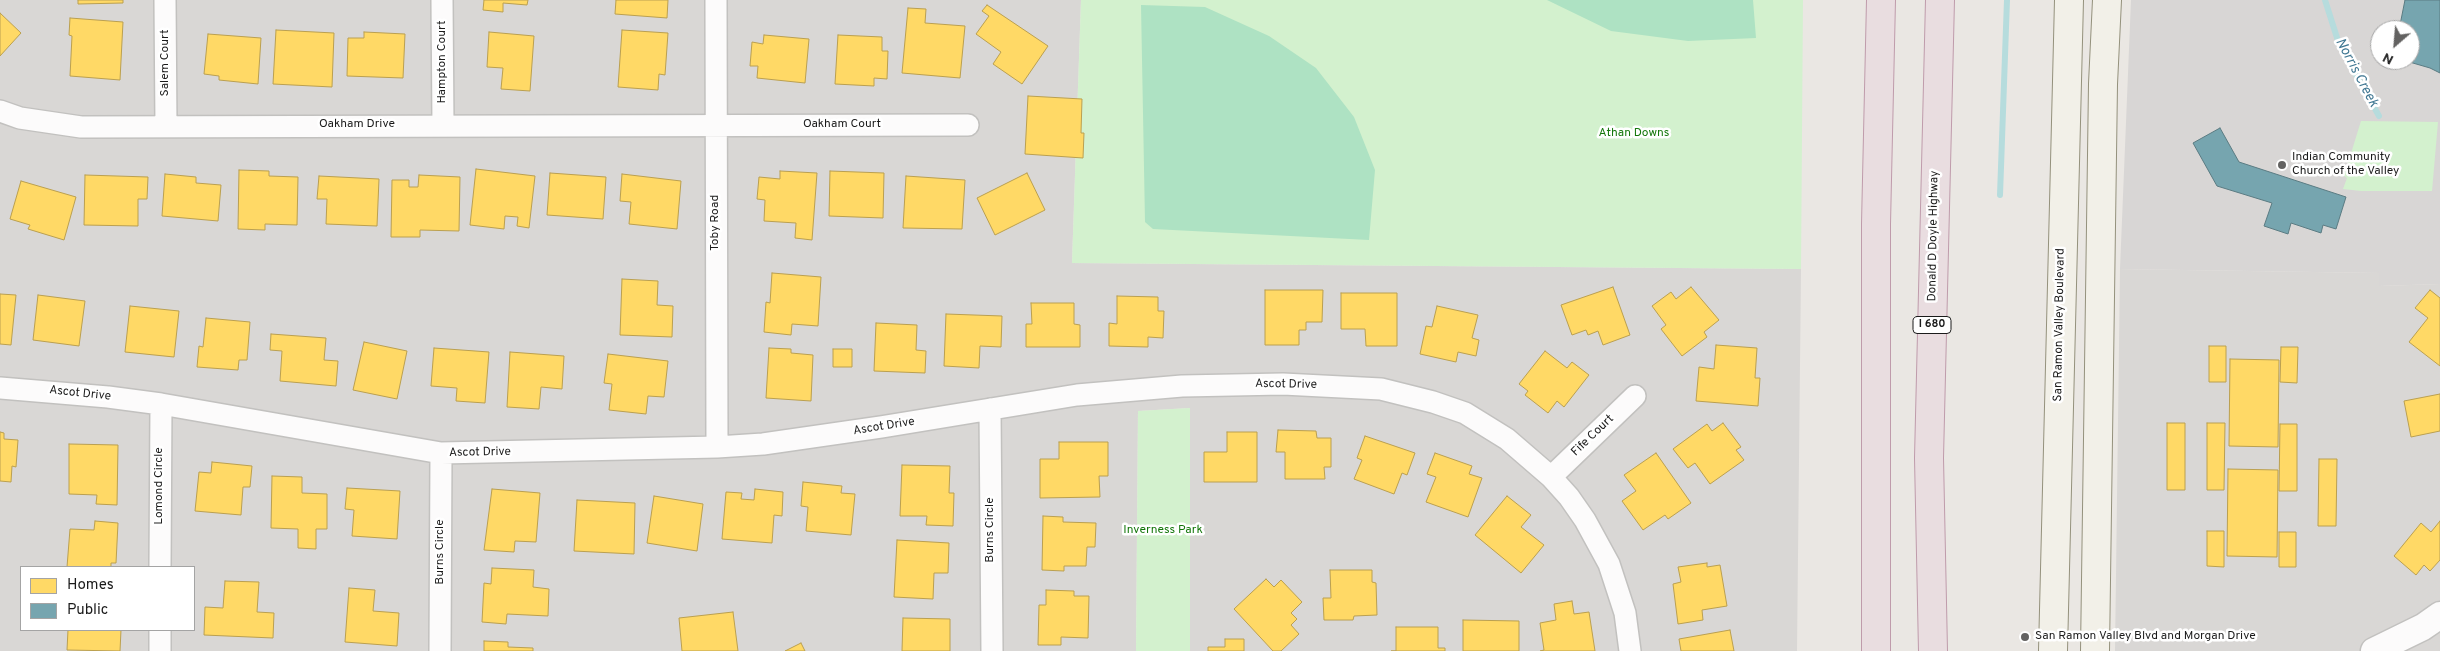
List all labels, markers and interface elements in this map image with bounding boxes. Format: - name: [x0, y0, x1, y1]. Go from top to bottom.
- north arrow: [2370, 20, 2420, 70]
- street label: Hampton Court: [436, 21, 450, 103]
- street label: Salem Court: [159, 30, 173, 96]
- water label: Norris Creek: [2331, 36, 2381, 110]
- text: N: [2380, 48, 2397, 68]
- street label: Oakham Drive: [319, 118, 395, 132]
- street label: Oakham Court: [803, 118, 881, 132]
- park label: Athan Downs: [1599, 127, 1669, 141]
- place label: Indian Community Church of the Valley: [2292, 151, 2399, 179]
- marker: Indian Community Church of the Valley: [2276, 159, 2288, 171]
- street label: Donald D Doyle Highway: [1926, 170, 1942, 302]
- street label: Toby Road: [709, 195, 723, 251]
- street label: San Ramon Valley Boulevard: [2051, 248, 2069, 402]
- road number: I 680: [1913, 316, 1951, 334]
- street label: Ascot Drive: [1255, 377, 1317, 393]
- street label: Ascot Drive: [48, 384, 112, 404]
- street label: Fife Court: [1569, 412, 1617, 460]
- street label: Ascot Drive: [852, 415, 916, 439]
- street label: Ascot Drive: [449, 445, 511, 461]
- street label: Lomond Circle: [153, 447, 167, 525]
- street label: Burns Circle: [984, 497, 998, 563]
- street label: Burns Circle: [434, 519, 448, 585]
- park label: Inverness Park: [1123, 524, 1203, 538]
- legend: [20, 566, 195, 631]
- text: Homes: [67, 576, 114, 595]
- text: Public: [67, 601, 108, 620]
- place label: San Ramon Valley Blvd and Morgan Drive: [2035, 630, 2256, 644]
- marker: San Ramon Valley Blvd and Morgan Drive: [2019, 631, 2031, 643]

